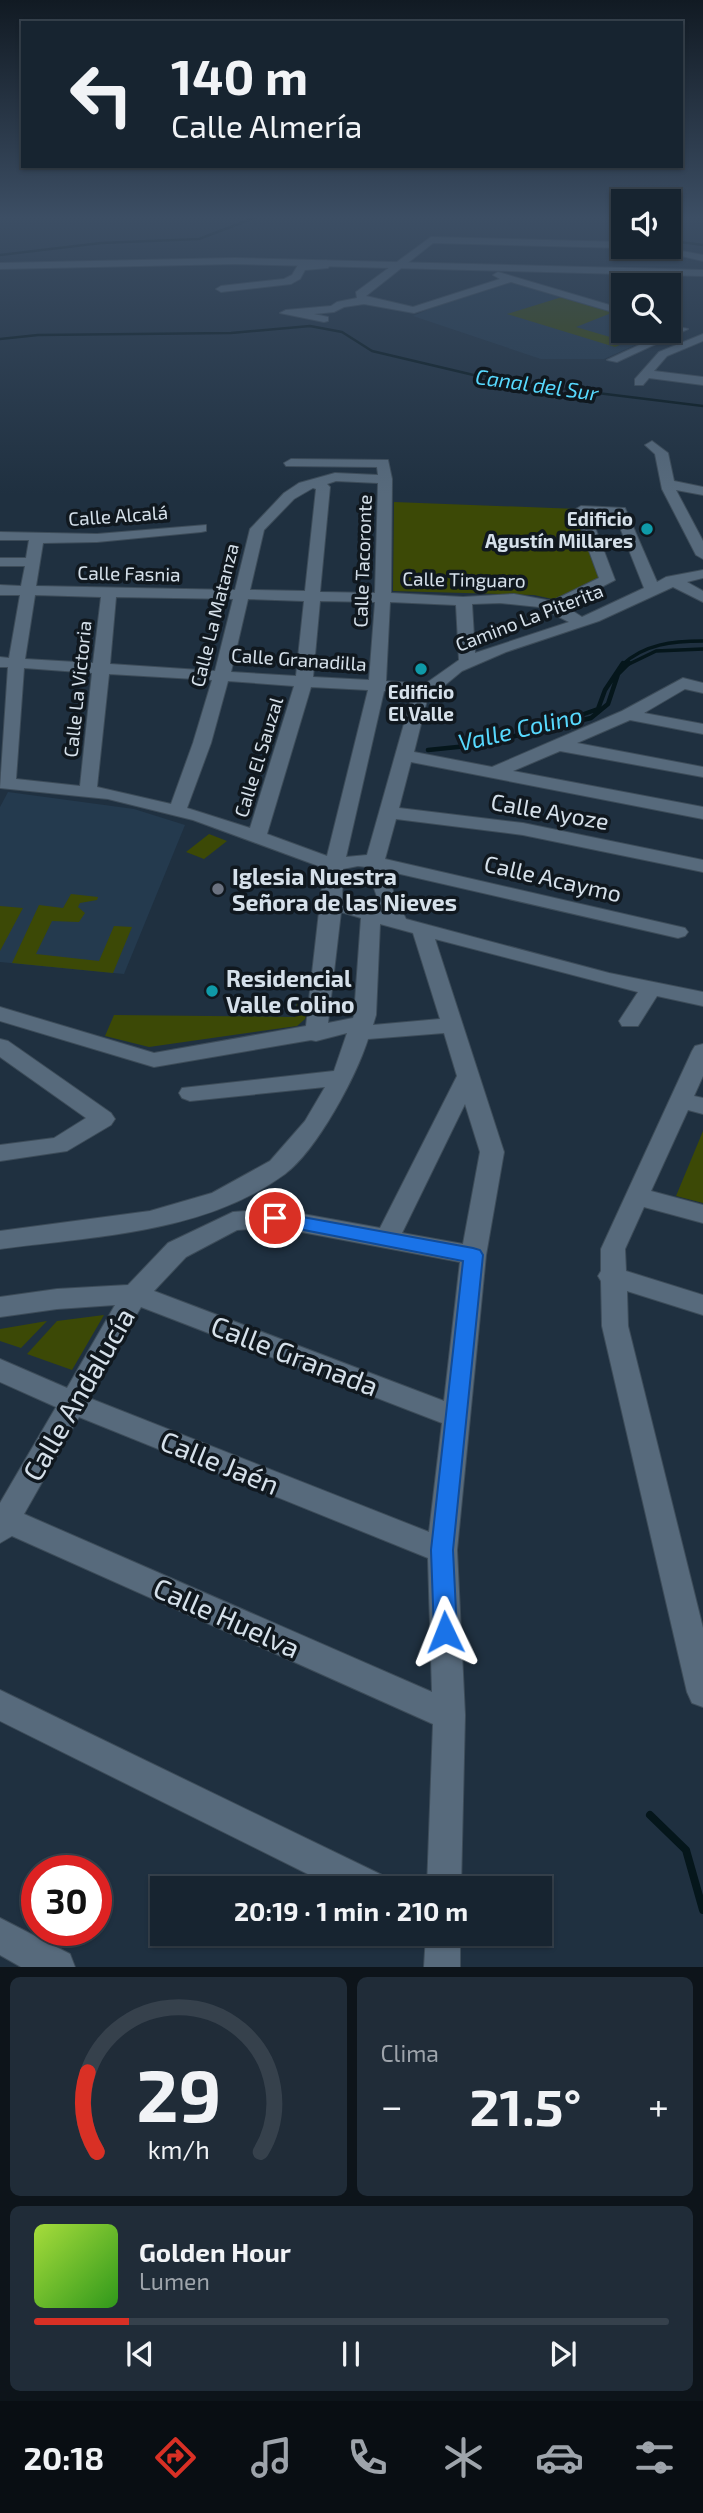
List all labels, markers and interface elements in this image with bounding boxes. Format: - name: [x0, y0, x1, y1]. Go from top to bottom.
- text: 140 m: [171, 46, 308, 105]
- icon: left: [56, 49, 147, 140]
- text: Calle Almería: [171, 106, 362, 144]
- map controls: [611, 189, 681, 343]
- button: sound: [611, 189, 681, 259]
- button: search: [611, 273, 681, 343]
- water label: Canal del Sur: [474, 363, 601, 405]
- street label: Calle Tacoronte: [348, 494, 376, 628]
- street label: Calle Alcalá: [67, 500, 169, 530]
- place label: Edificio Agustín Millares: [485, 507, 633, 552]
- marker: Edificio Agustín Millares: [639, 521, 655, 537]
- street label: Calle La Matanza: [185, 541, 243, 689]
- street label: Calle Fasnia: [77, 561, 181, 585]
- street label: Calle Tinguaro: [402, 566, 526, 592]
- street label: Camino La Piterita: [452, 578, 606, 656]
- street label: Calle La Victoria: [58, 620, 96, 758]
- street label: Calle Granadilla: [230, 643, 368, 675]
- marker: Edificio El Valle: [413, 661, 429, 677]
- place label: Edificio El Valle: [388, 680, 454, 725]
- street label: Calle El Sauzal: [229, 694, 287, 820]
- water label: Valle Colino: [455, 700, 585, 756]
- street label: Calle Ayoze: [489, 787, 611, 835]
- street label: Calle Acaymo: [482, 849, 624, 907]
- place label: Iglesia Nuestra Señora de las Nieves: [232, 862, 457, 916]
- marker: Iglesia Nuestra Señora de las Nieves: [210, 881, 226, 897]
- place label: Residencial Valle Colino: [226, 964, 355, 1018]
- marker: Residencial Valle Colino: [204, 983, 220, 999]
- pin: [245, 1188, 305, 1248]
- icon: arrive: [256, 1199, 294, 1237]
- street label: Calle Andalucía: [15, 1301, 141, 1487]
- street label: Calle Granada: [207, 1308, 383, 1402]
- street label: Calle Jaén: [156, 1423, 284, 1501]
- street label: Calle Huelva: [149, 1570, 305, 1664]
- position arrow: [408, 1595, 482, 1669]
- speed limit sign: 30: [21, 1855, 112, 1946]
- text: 20:19 · 1 min · 210 m: [234, 1895, 468, 1926]
- text: Clima: [381, 2039, 439, 2067]
- text: 29: [136, 2050, 221, 2138]
- text: 21.5°: [469, 2074, 581, 2136]
- text: −: [381, 2082, 403, 2128]
- text: +: [648, 2082, 669, 2128]
- text: km/h: [147, 2134, 209, 2164]
- text: Golden Hour: [139, 2236, 291, 2267]
- text: Lumen: [139, 2267, 210, 2295]
- icon: previous: [121, 2335, 159, 2373]
- icon: pause: [332, 2335, 370, 2373]
- icon: next: [544, 2335, 582, 2373]
- icon: directions: [151, 2433, 200, 2482]
- icon: music: [247, 2433, 296, 2482]
- icon: phone: [343, 2433, 392, 2482]
- icon: climate: [439, 2433, 488, 2482]
- icon: car: [535, 2433, 584, 2482]
- icon: filters: [630, 2433, 679, 2482]
- text: 20:18: [23, 2438, 104, 2476]

